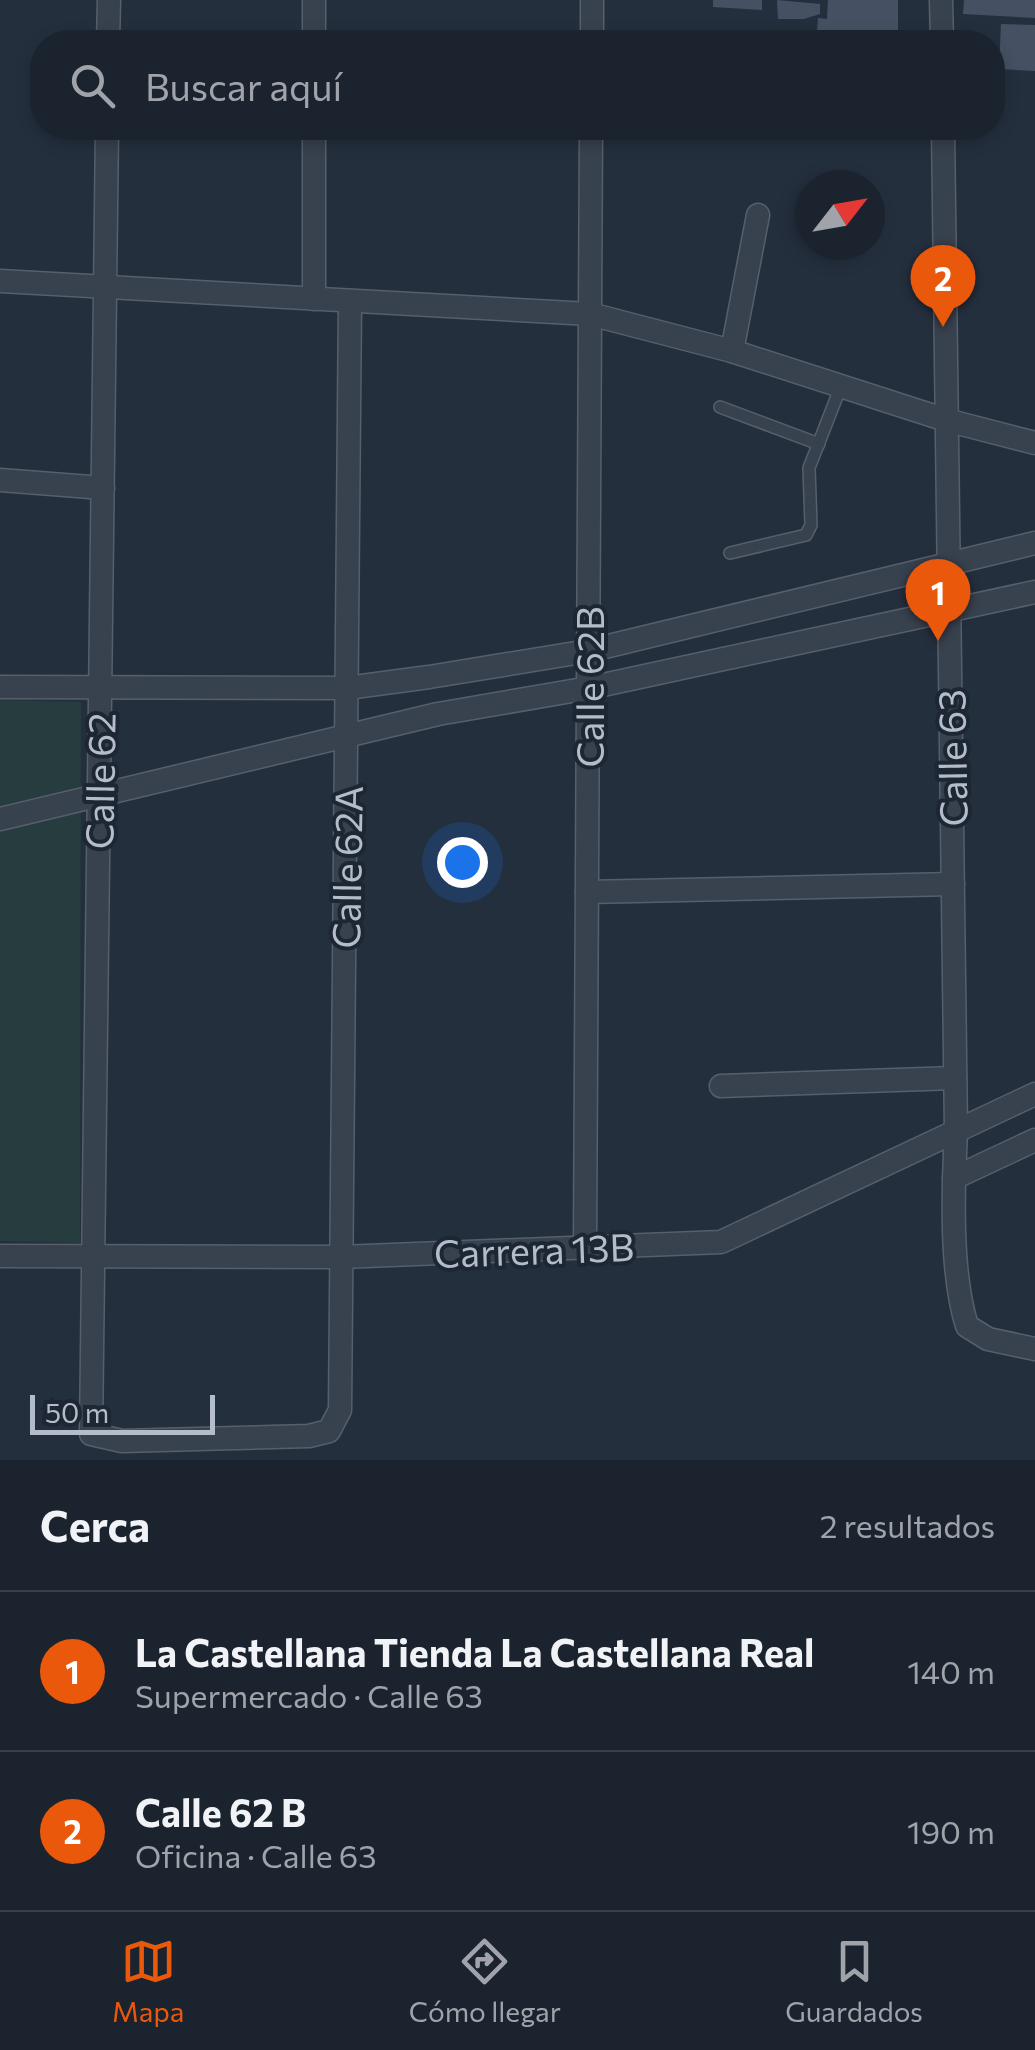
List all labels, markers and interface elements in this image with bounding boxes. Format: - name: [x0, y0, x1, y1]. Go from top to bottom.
- search box: [30, 30, 1005, 140]
- icon: search: [65, 58, 120, 113]
- text: Buscar aquí: [145, 62, 342, 109]
- north arrow: [795, 170, 885, 260]
- pin: 2: [910, 245, 976, 327]
- pin: 1: [906, 558, 970, 641]
- street label: Calle 62B: [565, 606, 612, 768]
- street label: Calle 63: [926, 689, 976, 827]
- street label: Calle 62: [74, 712, 124, 850]
- street label: Calle 62A: [321, 785, 371, 949]
- your location: [437, 837, 488, 888]
- street label: Carrera 13B: [433, 1222, 635, 1276]
- scale bar: [30, 1390, 215, 1434]
- text: 50 m: [45, 1395, 109, 1429]
- text: Cerca: [40, 1499, 150, 1551]
- text: 2 resultados: [820, 1505, 995, 1545]
- text: La Castellana Tienda La Castellana Real: [135, 1628, 814, 1675]
- text: 1: [65, 1651, 80, 1691]
- text: 140 m: [907, 1651, 995, 1691]
- text: Supermercado · Calle 63: [135, 1675, 483, 1715]
- text: Calle 62 B: [135, 1788, 306, 1835]
- text: 2: [63, 1811, 82, 1851]
- text: 190 m: [907, 1811, 995, 1851]
- text: Oficina · Calle 63: [135, 1835, 376, 1875]
- tab: Mapa: [112, 1934, 185, 2028]
- tab: Cómo llegar: [409, 1934, 561, 2028]
- tab: Guardados: [785, 1934, 923, 2028]

